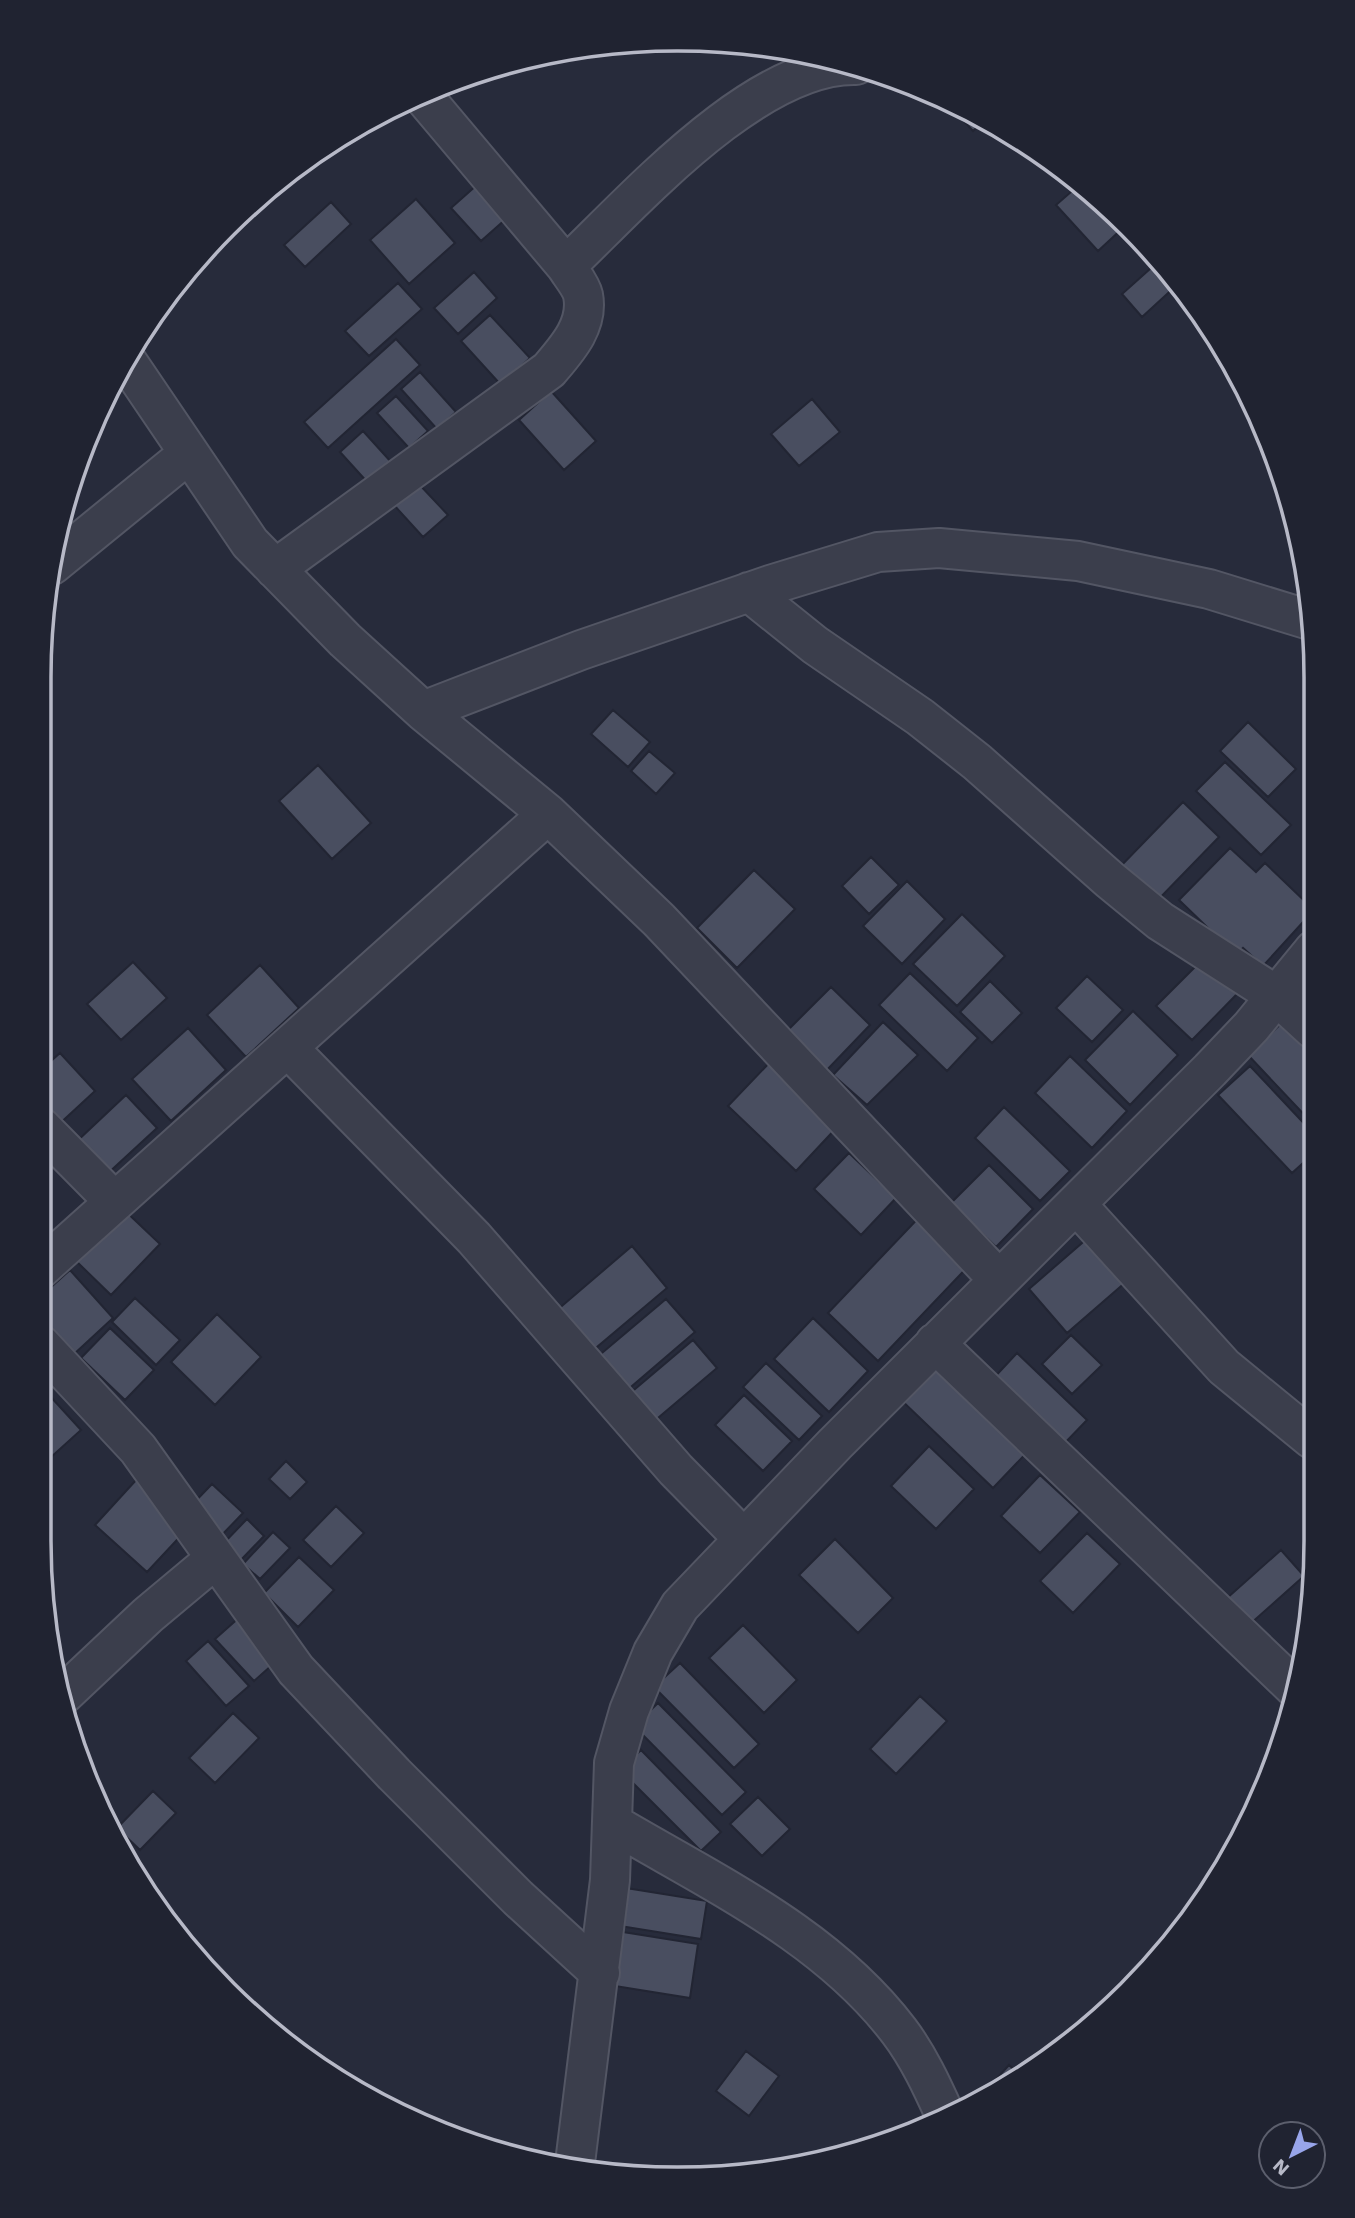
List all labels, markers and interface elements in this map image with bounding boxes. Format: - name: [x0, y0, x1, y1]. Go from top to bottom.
- north arrow: [1257, 2120, 1327, 2190]
- text: N: [1268, 2154, 1294, 2181]

